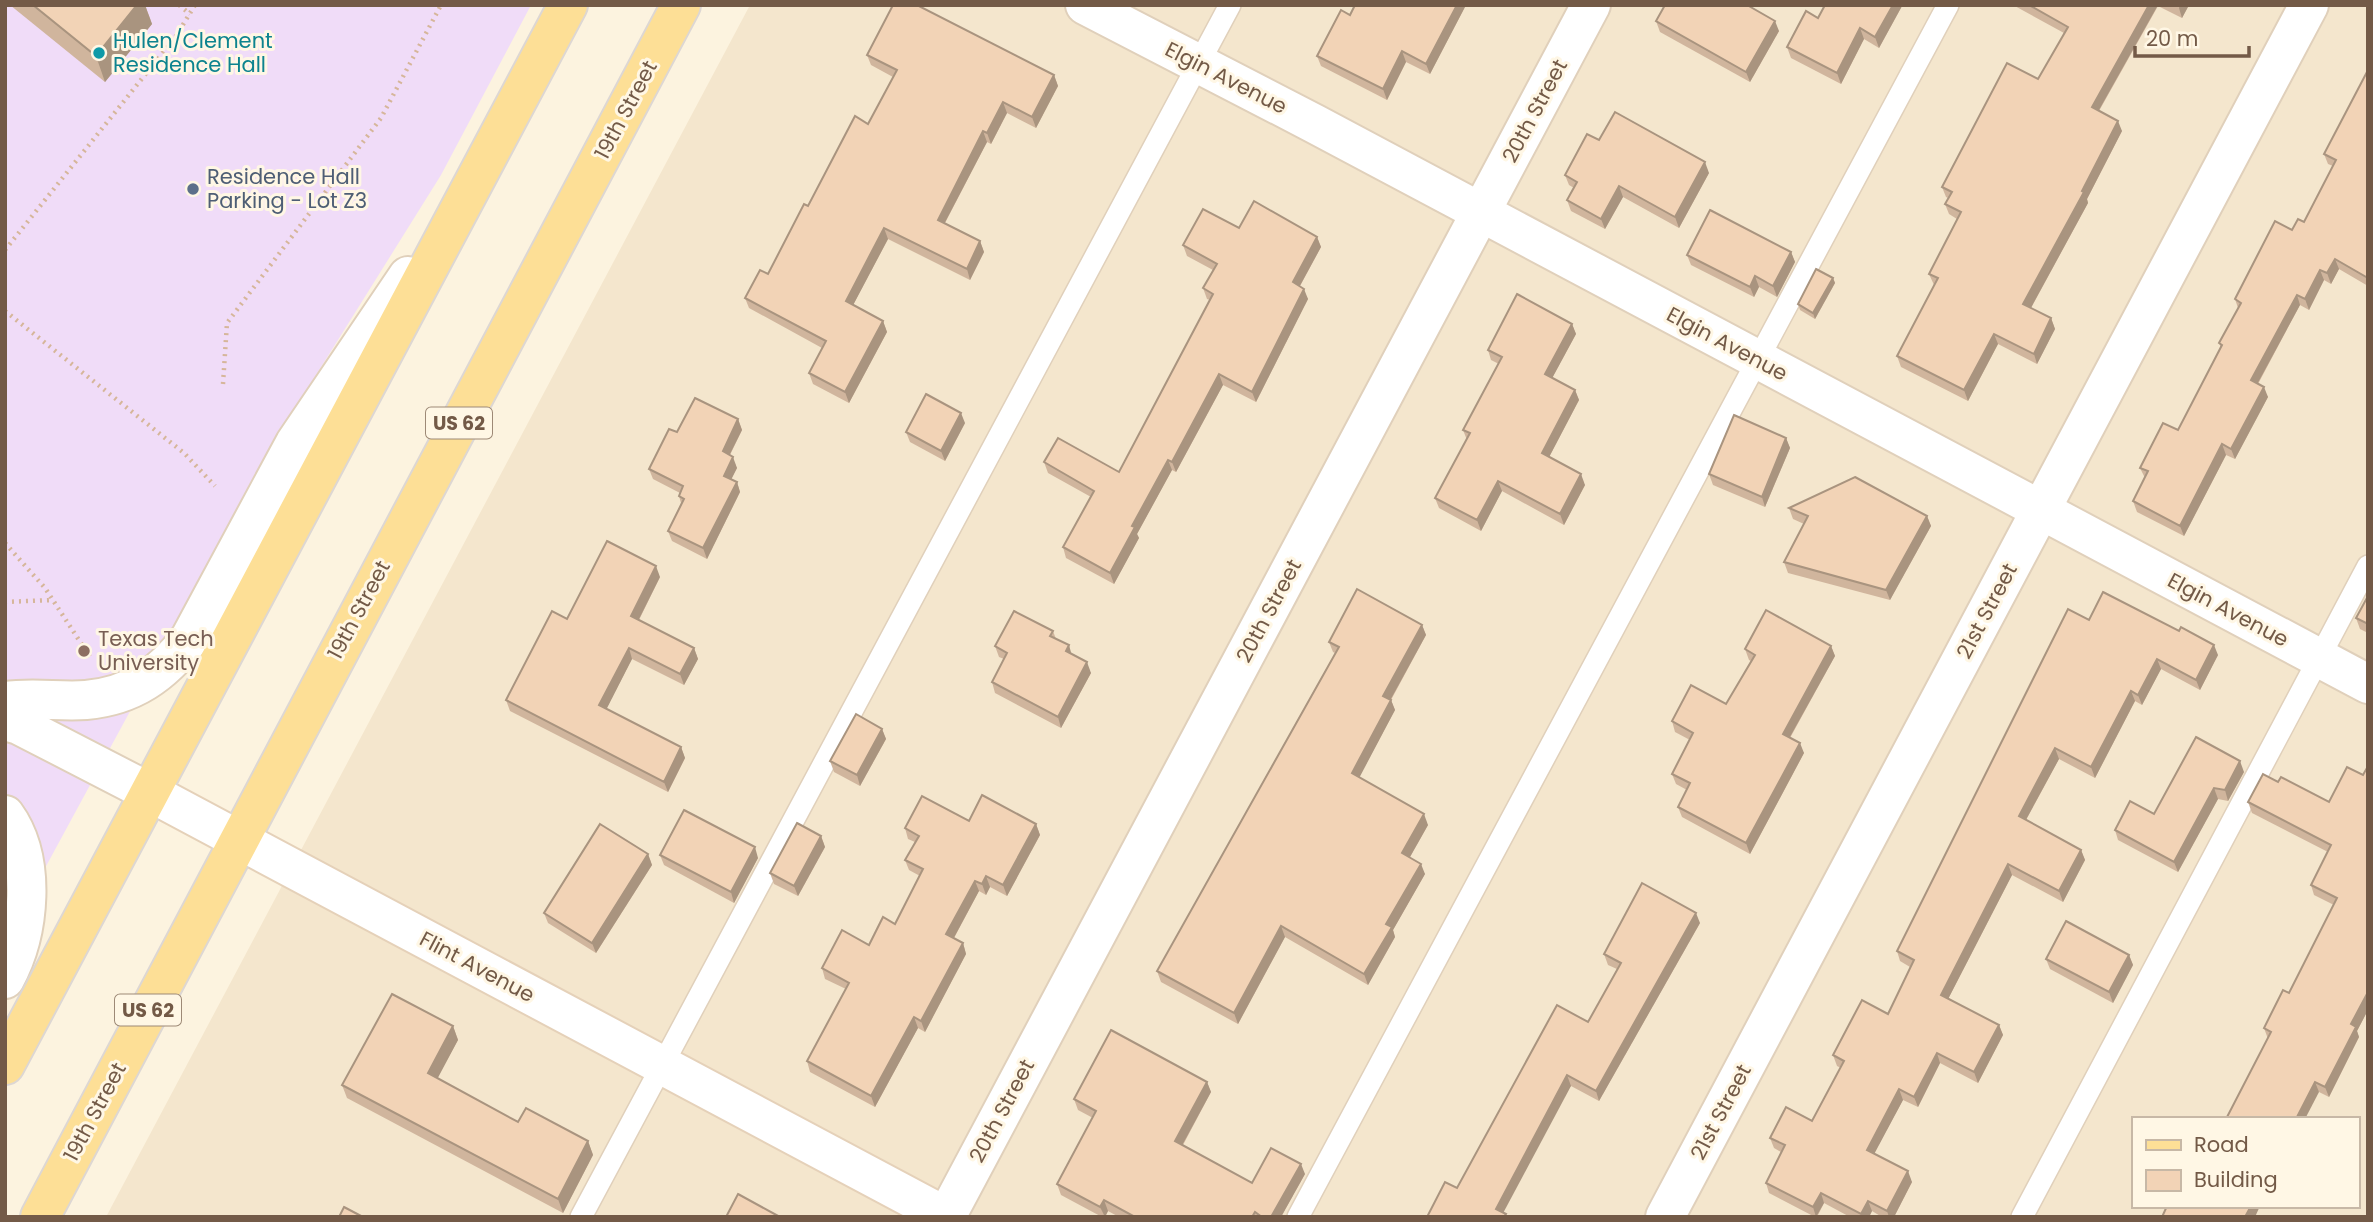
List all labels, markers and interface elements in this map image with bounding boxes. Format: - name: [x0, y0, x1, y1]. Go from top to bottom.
- scale bar: [2135, 14, 2249, 58]
- text: 20 m: [2146, 24, 2199, 53]
- place label: Hulen/Clement Residence Hall: [113, 26, 273, 79]
- street label: Elgin Avenue: [1160, 34, 1292, 121]
- marker: Hulen/Clement Residence Hall: [91, 45, 107, 61]
- street label: 20th Street: [1495, 54, 1574, 168]
- street label: 19th Street: [587, 55, 664, 164]
- place label: Residence Hall Parking - Lot Z3: [207, 162, 367, 215]
- marker: Residence Hall Parking - Lot Z3: [185, 181, 201, 197]
- street label: Elgin Avenue: [1662, 299, 1793, 388]
- road number: US 62: [426, 408, 492, 438]
- street label: 20th Street: [1229, 554, 1308, 668]
- street label: 19th Street: [320, 555, 397, 664]
- street label: 21st Street: [1949, 558, 2024, 664]
- street label: Elgin Avenue: [2163, 565, 2294, 654]
- place label: Texas Tech University: [98, 624, 214, 677]
- marker: Texas Tech University: [76, 643, 92, 659]
- street label: Flint Avenue: [415, 924, 540, 1009]
- road number: US 62: [115, 994, 181, 1026]
- street label: 20th Street: [962, 1054, 1041, 1168]
- street label: 19th Street: [56, 1057, 133, 1166]
- street label: 21st Street: [1683, 1059, 1758, 1165]
- legend: [2132, 1117, 2359, 1208]
- text: Road: [2194, 1130, 2249, 1159]
- text: Building: [2194, 1165, 2278, 1194]

